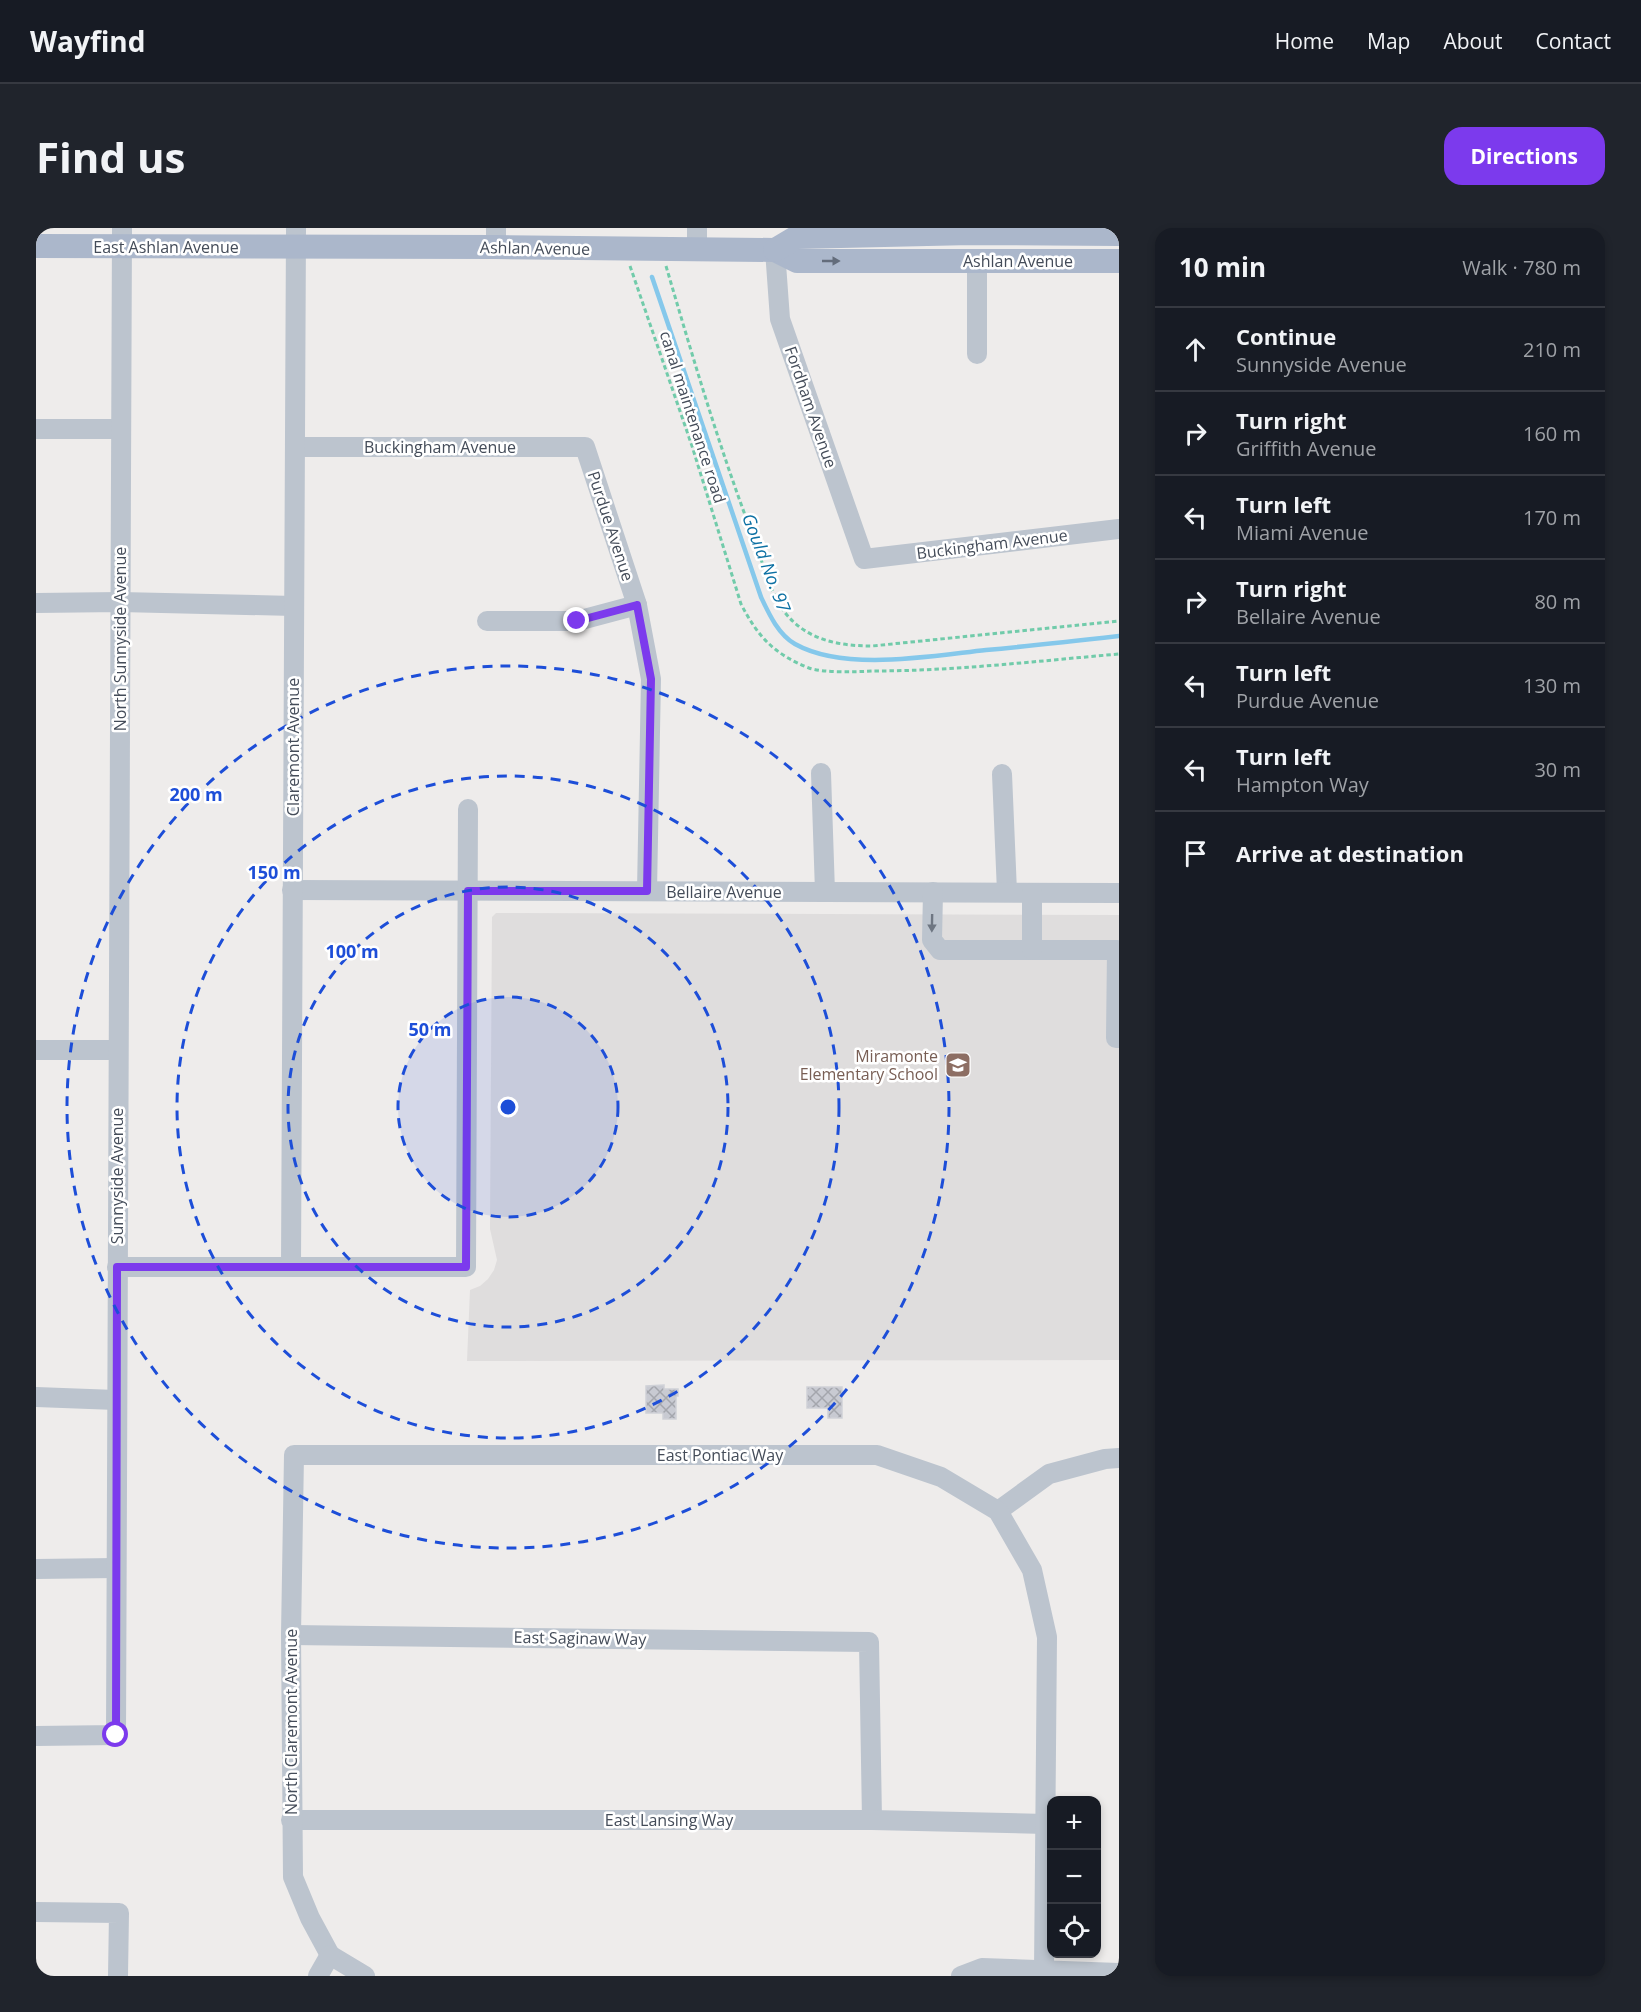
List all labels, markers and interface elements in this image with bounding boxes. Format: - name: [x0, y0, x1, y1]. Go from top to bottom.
- text: Wayfind: [30, 22, 145, 60]
- text: Home: [1275, 27, 1334, 55]
- text: Map: [1367, 27, 1410, 55]
- text: About: [1443, 27, 1503, 55]
- text: Contact: [1536, 27, 1611, 55]
- button: Directions: [1444, 127, 1605, 185]
- text: Find us: [36, 128, 185, 185]
- street label: East Ashlan Avenue: [93, 236, 239, 258]
- street label: Ashlan Avenue: [480, 236, 590, 260]
- text: 10 min: [1179, 249, 1266, 285]
- street label: Ashlan Avenue: [963, 250, 1073, 272]
- text: Walk · 780 m: [1462, 254, 1581, 281]
- one-way arrow: [821, 256, 840, 266]
- text: Continue: [1236, 321, 1336, 351]
- street label: canal maintenance road: [655, 328, 731, 506]
- icon: ahead: [1179, 333, 1212, 366]
- text: 210 m: [1523, 336, 1581, 363]
- street label: Fordham Avenue: [780, 343, 842, 471]
- text: Sunnyside Avenue: [1236, 351, 1407, 378]
- text: Turn right: [1236, 405, 1347, 435]
- icon: right: [1179, 417, 1212, 450]
- text: 160 m: [1523, 420, 1581, 447]
- text: Griffith Avenue: [1236, 435, 1376, 462]
- street label: Buckingham Avenue: [364, 436, 516, 458]
- street label: Purdue Avenue: [583, 468, 639, 584]
- text: Turn left: [1236, 489, 1331, 519]
- icon: left: [1179, 501, 1212, 534]
- text: 170 m: [1523, 504, 1581, 531]
- water label: Gould No. 97: [737, 510, 797, 617]
- text: Miami Avenue: [1236, 519, 1369, 546]
- street label: Buckingham Avenue: [915, 524, 1069, 564]
- street label: North Sunnyside Avenue: [109, 547, 131, 731]
- text: Turn right: [1236, 573, 1347, 603]
- icon: right: [1179, 585, 1212, 618]
- text: 80 m: [1534, 588, 1581, 615]
- text: Bellaire Avenue: [1236, 603, 1381, 630]
- route end: [563, 607, 589, 633]
- text: Turn left: [1236, 657, 1331, 687]
- icon: left: [1179, 669, 1212, 702]
- text: 130 m: [1523, 672, 1581, 699]
- street label: Claremont Avenue: [282, 678, 304, 816]
- text: Purdue Avenue: [1236, 687, 1379, 714]
- text: Turn left: [1236, 741, 1331, 771]
- icon: left: [1179, 753, 1212, 786]
- text: 30 m: [1534, 756, 1581, 783]
- text: Hampton Way: [1236, 771, 1369, 798]
- text: 200 m: [169, 782, 223, 806]
- icon: arrive: [1179, 837, 1212, 870]
- text: Arrive at destination: [1236, 838, 1464, 868]
- text: 150 m: [247, 860, 301, 884]
- street label: Bellaire Avenue: [666, 881, 782, 903]
- one-way arrow: [927, 913, 937, 932]
- text: 100 m: [325, 939, 379, 963]
- text: 50 m: [409, 1017, 451, 1041]
- place label: Miramonte Elementary School: [800, 1045, 938, 1085]
- school or university icon: Miramonte Elementary School: [943, 1050, 973, 1080]
- centre of rings: [498, 1097, 518, 1117]
- street label: Sunnyside Avenue: [106, 1108, 128, 1244]
- street label: East Pontiac Way: [657, 1444, 784, 1466]
- street label: East Saginaw Way: [514, 1626, 647, 1650]
- street label: North Claremont Avenue: [280, 1629, 302, 1815]
- route start: [102, 1721, 128, 1747]
- map controls: [1047, 1796, 1101, 1958]
- button: +: [1047, 1796, 1101, 1850]
- street label: East Lansing Way: [605, 1809, 734, 1831]
- button: −: [1047, 1850, 1101, 1904]
- button: locate: [1047, 1904, 1101, 1958]

